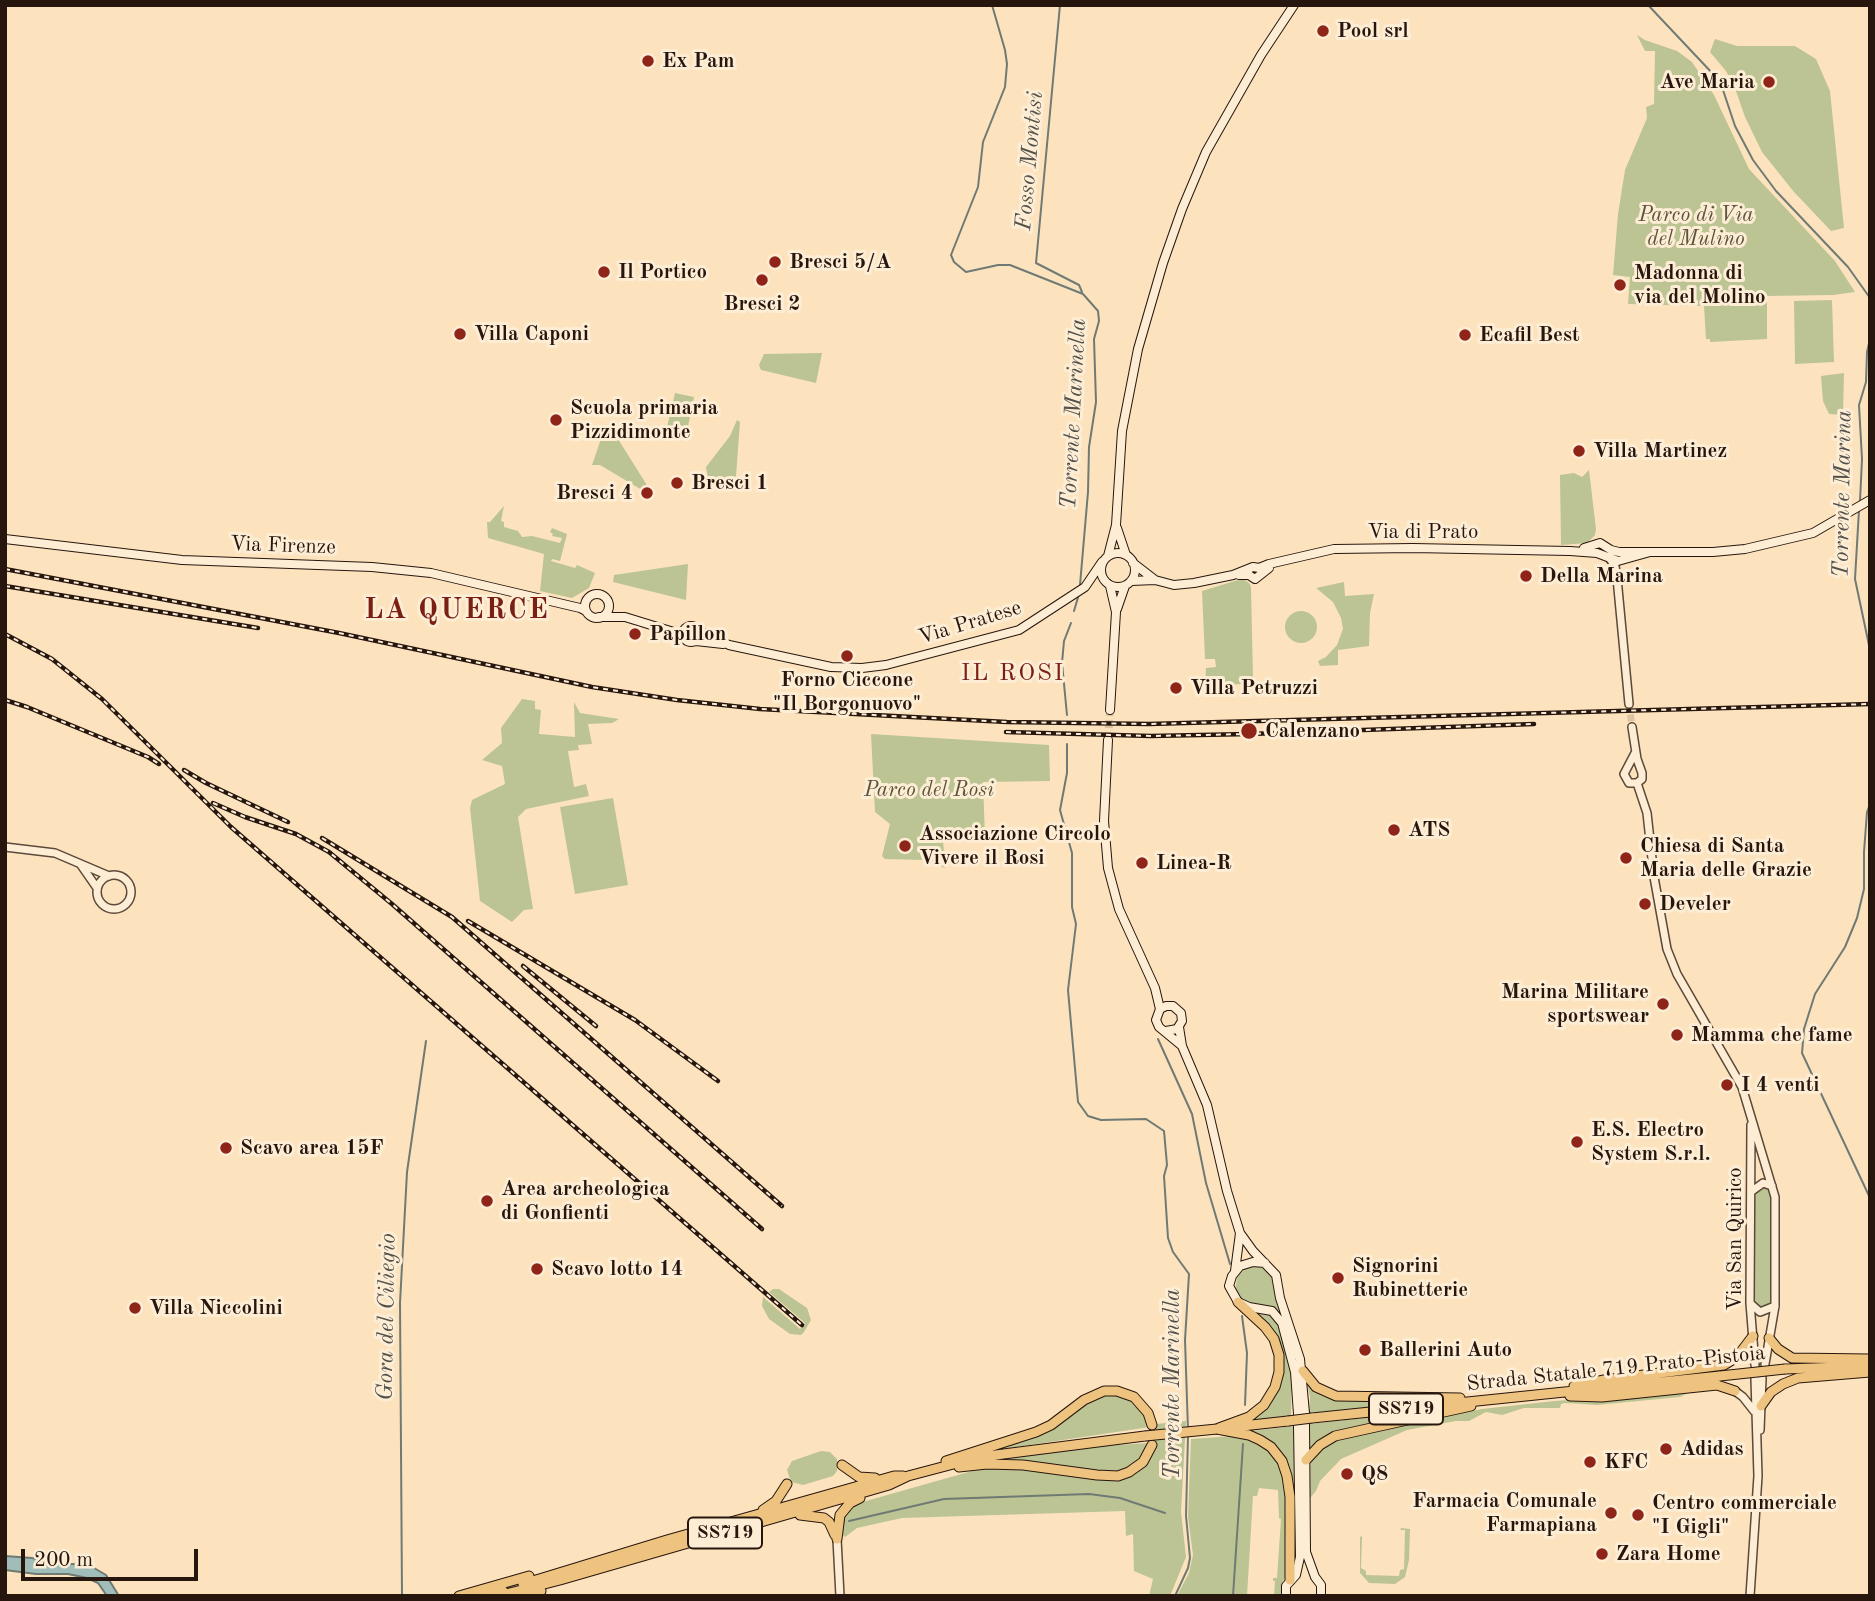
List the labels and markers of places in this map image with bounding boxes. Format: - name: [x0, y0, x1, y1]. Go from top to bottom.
- place label: Pool srl: [1337, 18, 1409, 44]
- marker: Pool srl: [1315, 23, 1331, 39]
- place label: Ex Pam: [662, 48, 735, 74]
- marker: Ex Pam: [640, 53, 656, 69]
- place label: Ave Maria: [1660, 69, 1755, 95]
- marker: Ave Maria: [1761, 74, 1777, 90]
- place label: Bresci 5/A: [789, 249, 891, 275]
- marker: Bresci 5/A: [767, 254, 783, 270]
- place label: Il Portico: [618, 259, 707, 285]
- place label: Madonna di via del Molino: [1634, 260, 1766, 310]
- marker: Il Portico: [596, 264, 612, 280]
- marker: Bresci 2: [754, 272, 770, 288]
- marker: Madonna di via del Molino: [1612, 277, 1628, 293]
- place label: Bresci 2: [723, 291, 801, 317]
- place label: Villa Caponi: [474, 321, 589, 347]
- place label: Ecafil Best: [1479, 322, 1580, 348]
- marker: Villa Caponi: [452, 326, 468, 342]
- marker: Ecafil Best: [1457, 327, 1473, 343]
- place label: Scuola primaria Pizzidimonte: [570, 395, 718, 445]
- marker: Scuola primaria Pizzidimonte: [548, 412, 564, 428]
- place label: Villa Martinez: [1593, 438, 1727, 464]
- marker: Villa Martinez: [1571, 443, 1587, 459]
- place label: Bresci 1: [691, 470, 768, 496]
- marker: Bresci 1: [669, 475, 685, 491]
- place label: Bresci 4: [556, 480, 633, 506]
- marker: Bresci 4: [639, 485, 655, 501]
- place label: Della Marina: [1540, 563, 1663, 589]
- marker: Della Marina: [1518, 568, 1534, 584]
- place label: Papillon: [649, 621, 726, 647]
- marker: Papillon: [627, 626, 643, 642]
- marker: Forno Ciccone "Il Borgonuovo": [839, 648, 855, 664]
- place label: Forno Ciccone "Il Borgonuovo": [773, 667, 921, 717]
- place label: Villa Petruzzi: [1190, 675, 1318, 701]
- marker: Villa Petruzzi: [1168, 680, 1184, 696]
- place label: Calenzano: [1265, 718, 1360, 744]
- marker: Calenzano: [1239, 721, 1259, 741]
- place label: ATS: [1408, 817, 1450, 843]
- place label: Associazione Circolo Vivere il Rosi: [919, 821, 1111, 871]
- marker: ATS: [1386, 822, 1402, 838]
- place label: Chiesa di Santa Maria delle Grazie: [1640, 833, 1812, 883]
- marker: Associazione Circolo Vivere il Rosi: [897, 838, 913, 854]
- place label: Linea-R: [1156, 850, 1232, 876]
- marker: Chiesa di Santa Maria delle Grazie: [1618, 850, 1634, 866]
- marker: Linea-R: [1134, 855, 1150, 871]
- place label: Develer: [1659, 891, 1731, 917]
- marker: Develer: [1637, 896, 1653, 912]
- place label: Marina Militare sportswear: [1501, 979, 1649, 1029]
- marker: Marina Militare sportswear: [1655, 996, 1671, 1012]
- place label: Mamma che fame: [1691, 1022, 1853, 1048]
- marker: Mamma che fame: [1669, 1027, 1685, 1043]
- place label: I 4 venti: [1741, 1072, 1820, 1098]
- marker: I 4 venti: [1719, 1077, 1735, 1093]
- place label: E.S. Electro System S.r.l.: [1591, 1117, 1711, 1167]
- marker: E.S. Electro System S.r.l.: [1569, 1134, 1585, 1150]
- place label: Scavo area 15F: [240, 1135, 384, 1161]
- marker: Scavo area 15F: [218, 1140, 234, 1156]
- place label: Area archeologica di Gonfienti: [501, 1176, 670, 1226]
- marker: Area archeologica di Gonfienti: [479, 1193, 495, 1209]
- place label: Signorini Rubinetterie: [1352, 1253, 1468, 1303]
- place label: Scavo lotto 14: [551, 1256, 683, 1282]
- marker: Scavo lotto 14: [529, 1261, 545, 1277]
- marker: Signorini Rubinetterie: [1330, 1270, 1346, 1286]
- place label: Villa Niccolini: [149, 1295, 283, 1321]
- marker: Villa Niccolini: [127, 1300, 143, 1316]
- place label: Ballerini Auto: [1379, 1337, 1512, 1363]
- marker: Ballerini Auto: [1357, 1342, 1373, 1358]
- place label: Adidas: [1680, 1436, 1744, 1462]
- marker: Adidas: [1658, 1441, 1674, 1457]
- place label: KFC: [1604, 1449, 1648, 1475]
- marker: KFC: [1582, 1454, 1598, 1470]
- place label: Q8: [1361, 1461, 1388, 1487]
- marker: Q8: [1339, 1466, 1355, 1482]
- place label: Farmacia Comunale Farmapiana: [1412, 1488, 1597, 1538]
- place label: Centro commerciale "I Gigli": [1652, 1490, 1837, 1540]
- marker: Farmacia Comunale Farmapiana: [1603, 1505, 1619, 1521]
- marker: Centro commerciale "I Gigli": [1630, 1507, 1646, 1523]
- place label: Zara Home: [1616, 1541, 1721, 1567]
- marker: Zara Home: [1594, 1546, 1610, 1562]

